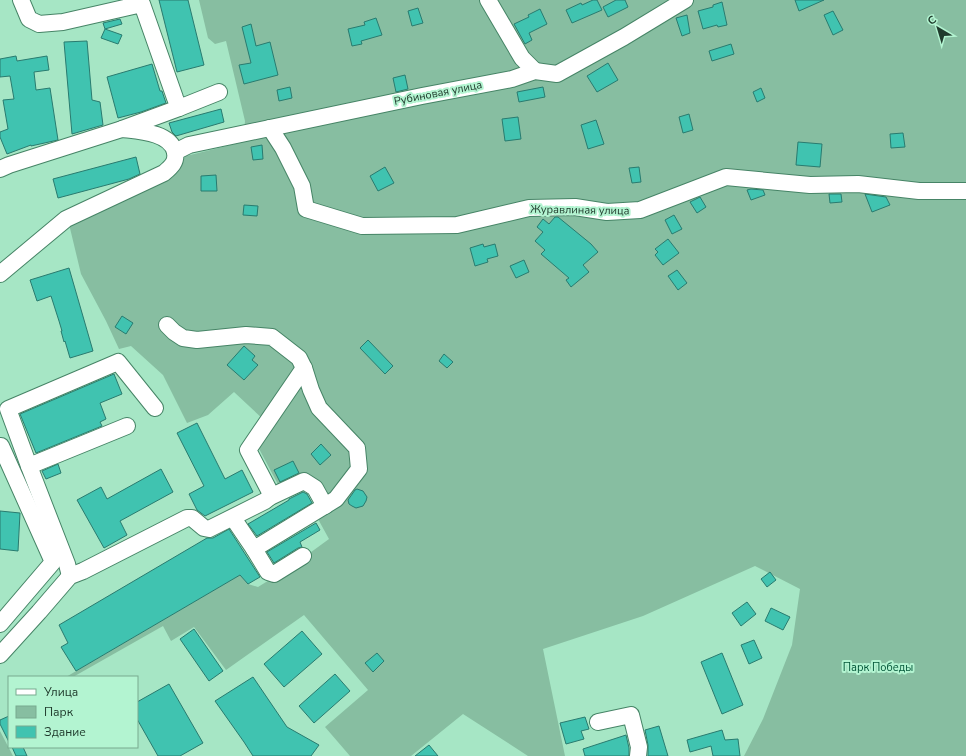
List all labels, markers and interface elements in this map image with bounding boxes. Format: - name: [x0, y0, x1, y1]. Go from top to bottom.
- north arrow: [918, 8, 958, 48]
- text: С: [925, 12, 940, 29]
- street label: Рубиновая улица: [393, 77, 483, 109]
- street label: Журавлиная улица: [530, 202, 630, 218]
- park label: Парк Победы: [843, 660, 913, 675]
- legend: [8, 676, 138, 748]
- text: Улица: [43, 684, 78, 700]
- text: Парк: [44, 704, 74, 720]
- text: Здание: [44, 724, 86, 740]

